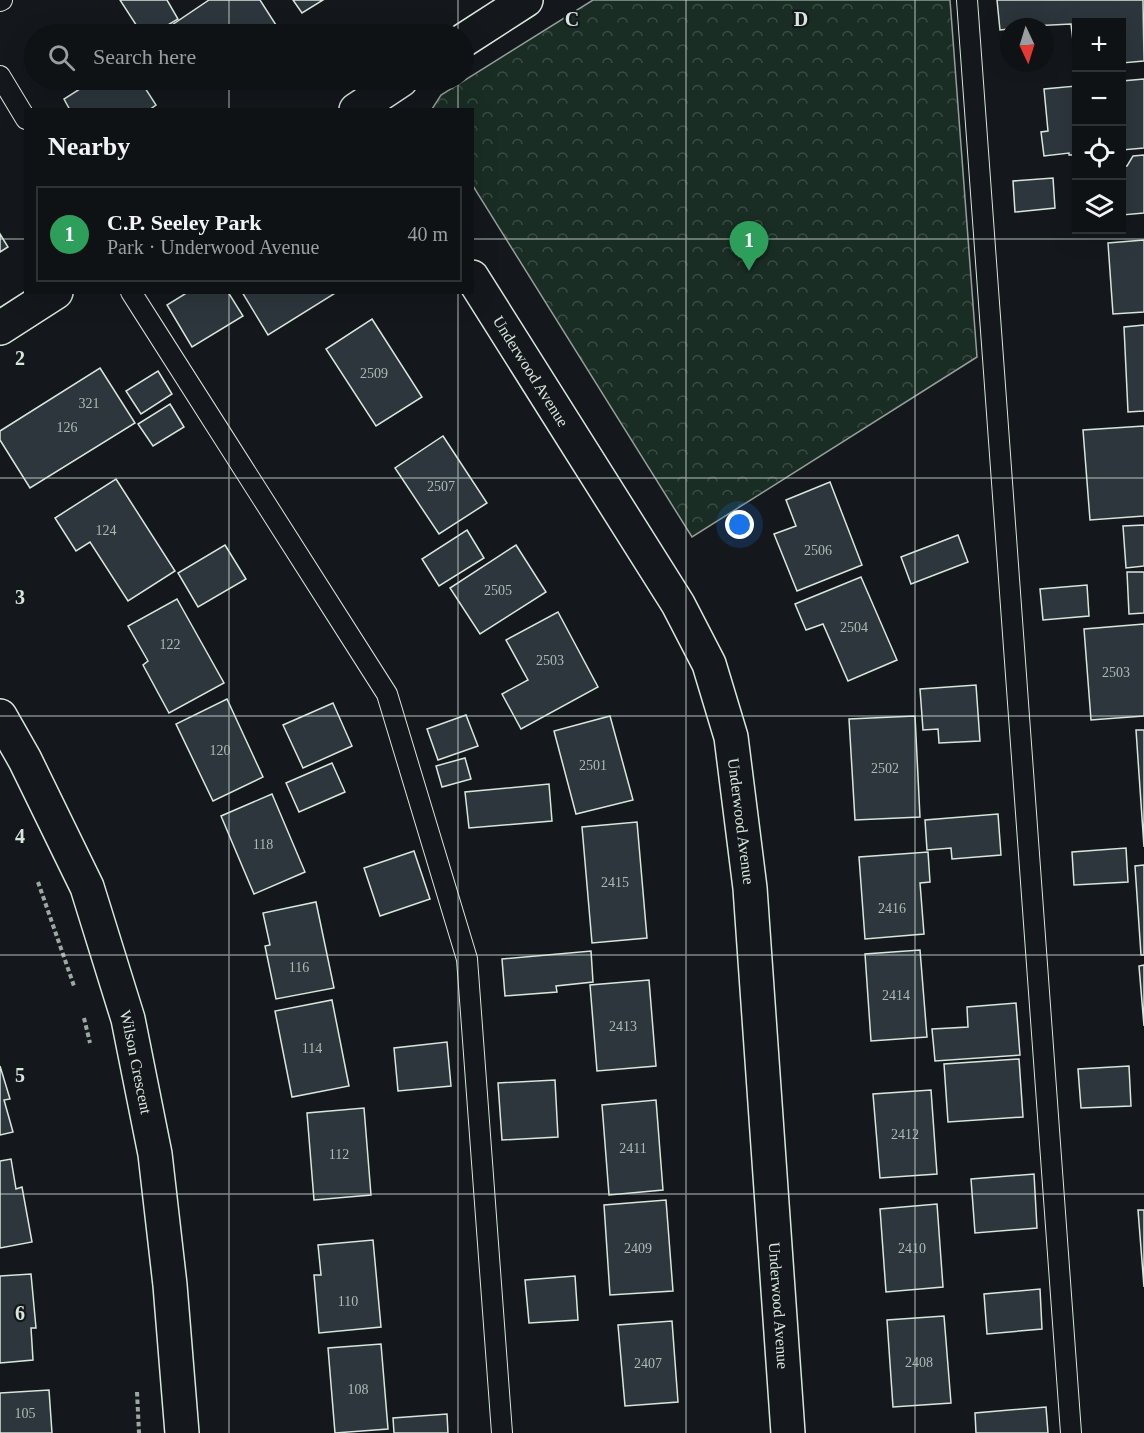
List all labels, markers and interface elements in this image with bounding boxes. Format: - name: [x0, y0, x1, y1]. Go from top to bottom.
- text: C: [565, 8, 579, 30]
- text: D: [794, 8, 808, 30]
- north arrow: [1000, 18, 1054, 72]
- map controls: [1072, 18, 1126, 234]
- button: +: [1072, 18, 1126, 72]
- search box: [24, 24, 474, 90]
- icon: search: [45, 41, 78, 74]
- text: Search here: [93, 44, 196, 69]
- button: −: [1072, 72, 1126, 126]
- button: locate: [1072, 126, 1126, 180]
- text: Nearby: [48, 132, 130, 161]
- button: layers: [1072, 180, 1126, 234]
- text: C.P. Seeley Park: [107, 210, 261, 235]
- pin: 1: [730, 222, 768, 271]
- text: 1: [65, 223, 75, 245]
- text: 40 m: [407, 223, 448, 245]
- text: Park · Underwood Avenue: [107, 236, 319, 258]
- street label: Underwood Avenue: [490, 313, 572, 429]
- text: 2: [15, 347, 25, 369]
- house number: 2509: [360, 366, 388, 381]
- house number: 321: [79, 396, 100, 411]
- house number: 126: [57, 420, 78, 435]
- house number: 2507: [427, 479, 455, 494]
- your location: [725, 510, 754, 539]
- house number: 124: [96, 523, 117, 538]
- house number: 2506: [804, 543, 832, 558]
- house number: 2505: [484, 583, 512, 598]
- text: 3: [15, 586, 25, 608]
- house number: 2504: [840, 620, 868, 635]
- house number: 122: [160, 637, 181, 652]
- house number: 2503: [536, 653, 564, 668]
- house number: 2503: [1102, 665, 1130, 680]
- house number: 120: [210, 743, 231, 758]
- street label: Underwood Avenue: [725, 757, 758, 885]
- house number: 2501: [579, 758, 607, 773]
- house number: 2502: [871, 761, 899, 776]
- text: 4: [15, 825, 25, 847]
- house number: 118: [253, 837, 273, 852]
- house number: 2415: [601, 875, 629, 890]
- house number: 2416: [878, 901, 906, 916]
- house number: 116: [289, 960, 309, 975]
- house number: 2414: [882, 988, 910, 1003]
- street label: Wilson Crescent: [117, 1008, 155, 1116]
- house number: 2413: [609, 1019, 637, 1034]
- house number: 114: [302, 1041, 322, 1056]
- text: 5: [15, 1064, 25, 1086]
- house number: 2412: [891, 1127, 919, 1142]
- house number: 2411: [619, 1141, 647, 1156]
- house number: 112: [329, 1147, 349, 1162]
- house number: 2409: [624, 1241, 652, 1256]
- street label: Underwood Avenue: [766, 1241, 792, 1370]
- house number: 2410: [898, 1241, 926, 1256]
- house number: 110: [338, 1294, 358, 1309]
- text: 6: [15, 1302, 25, 1324]
- house number: 2408: [905, 1355, 933, 1370]
- house number: 2407: [634, 1356, 662, 1371]
- house number: 108: [348, 1382, 369, 1397]
- house number: 105: [15, 1406, 36, 1421]

